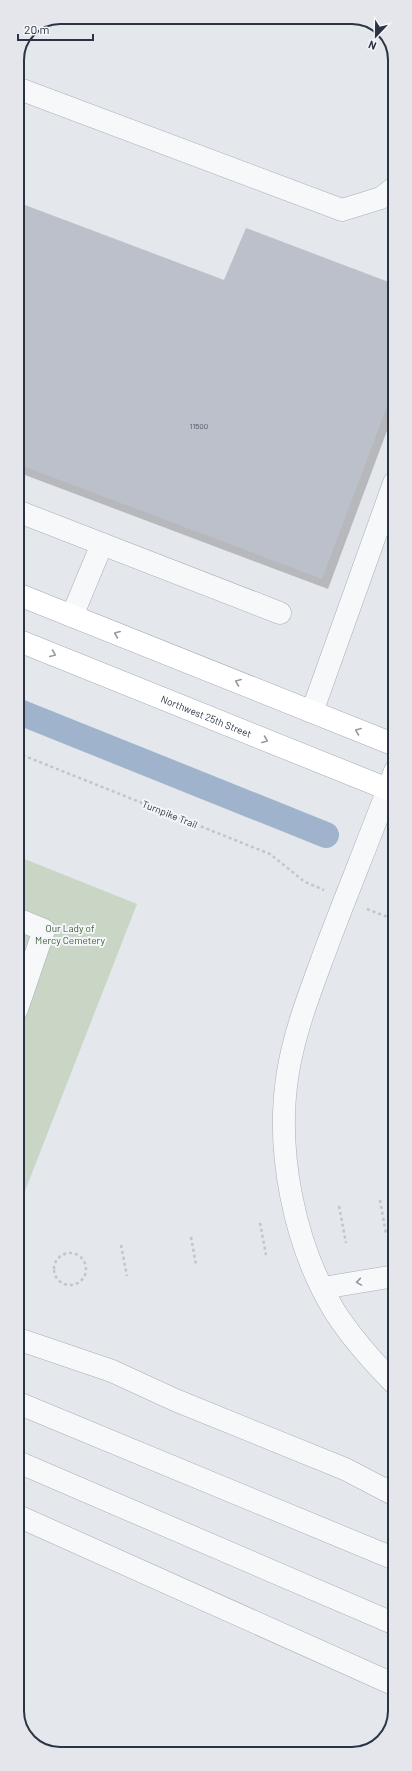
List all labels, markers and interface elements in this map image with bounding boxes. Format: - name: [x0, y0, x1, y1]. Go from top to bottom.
- scale bar: [18, 16, 93, 42]
- north arrow: [356, 16, 396, 56]
- text: 20 m: [24, 22, 50, 36]
- text: N: [366, 38, 378, 53]
- house number: 11500: [190, 421, 208, 431]
- one-way arrow: [114, 631, 122, 639]
- one-way arrow: [50, 650, 57, 658]
- one-way arrow: [234, 679, 241, 687]
- street label: Northwest 25th Street: [159, 693, 254, 740]
- one-way arrow: [355, 727, 362, 735]
- one-way arrow: [261, 735, 268, 743]
- street label: Turnpike Trail: [141, 797, 199, 831]
- park label: Our Lady of Mercy Cemetery: [35, 922, 105, 946]
- one-way arrow: [356, 1277, 362, 1286]

